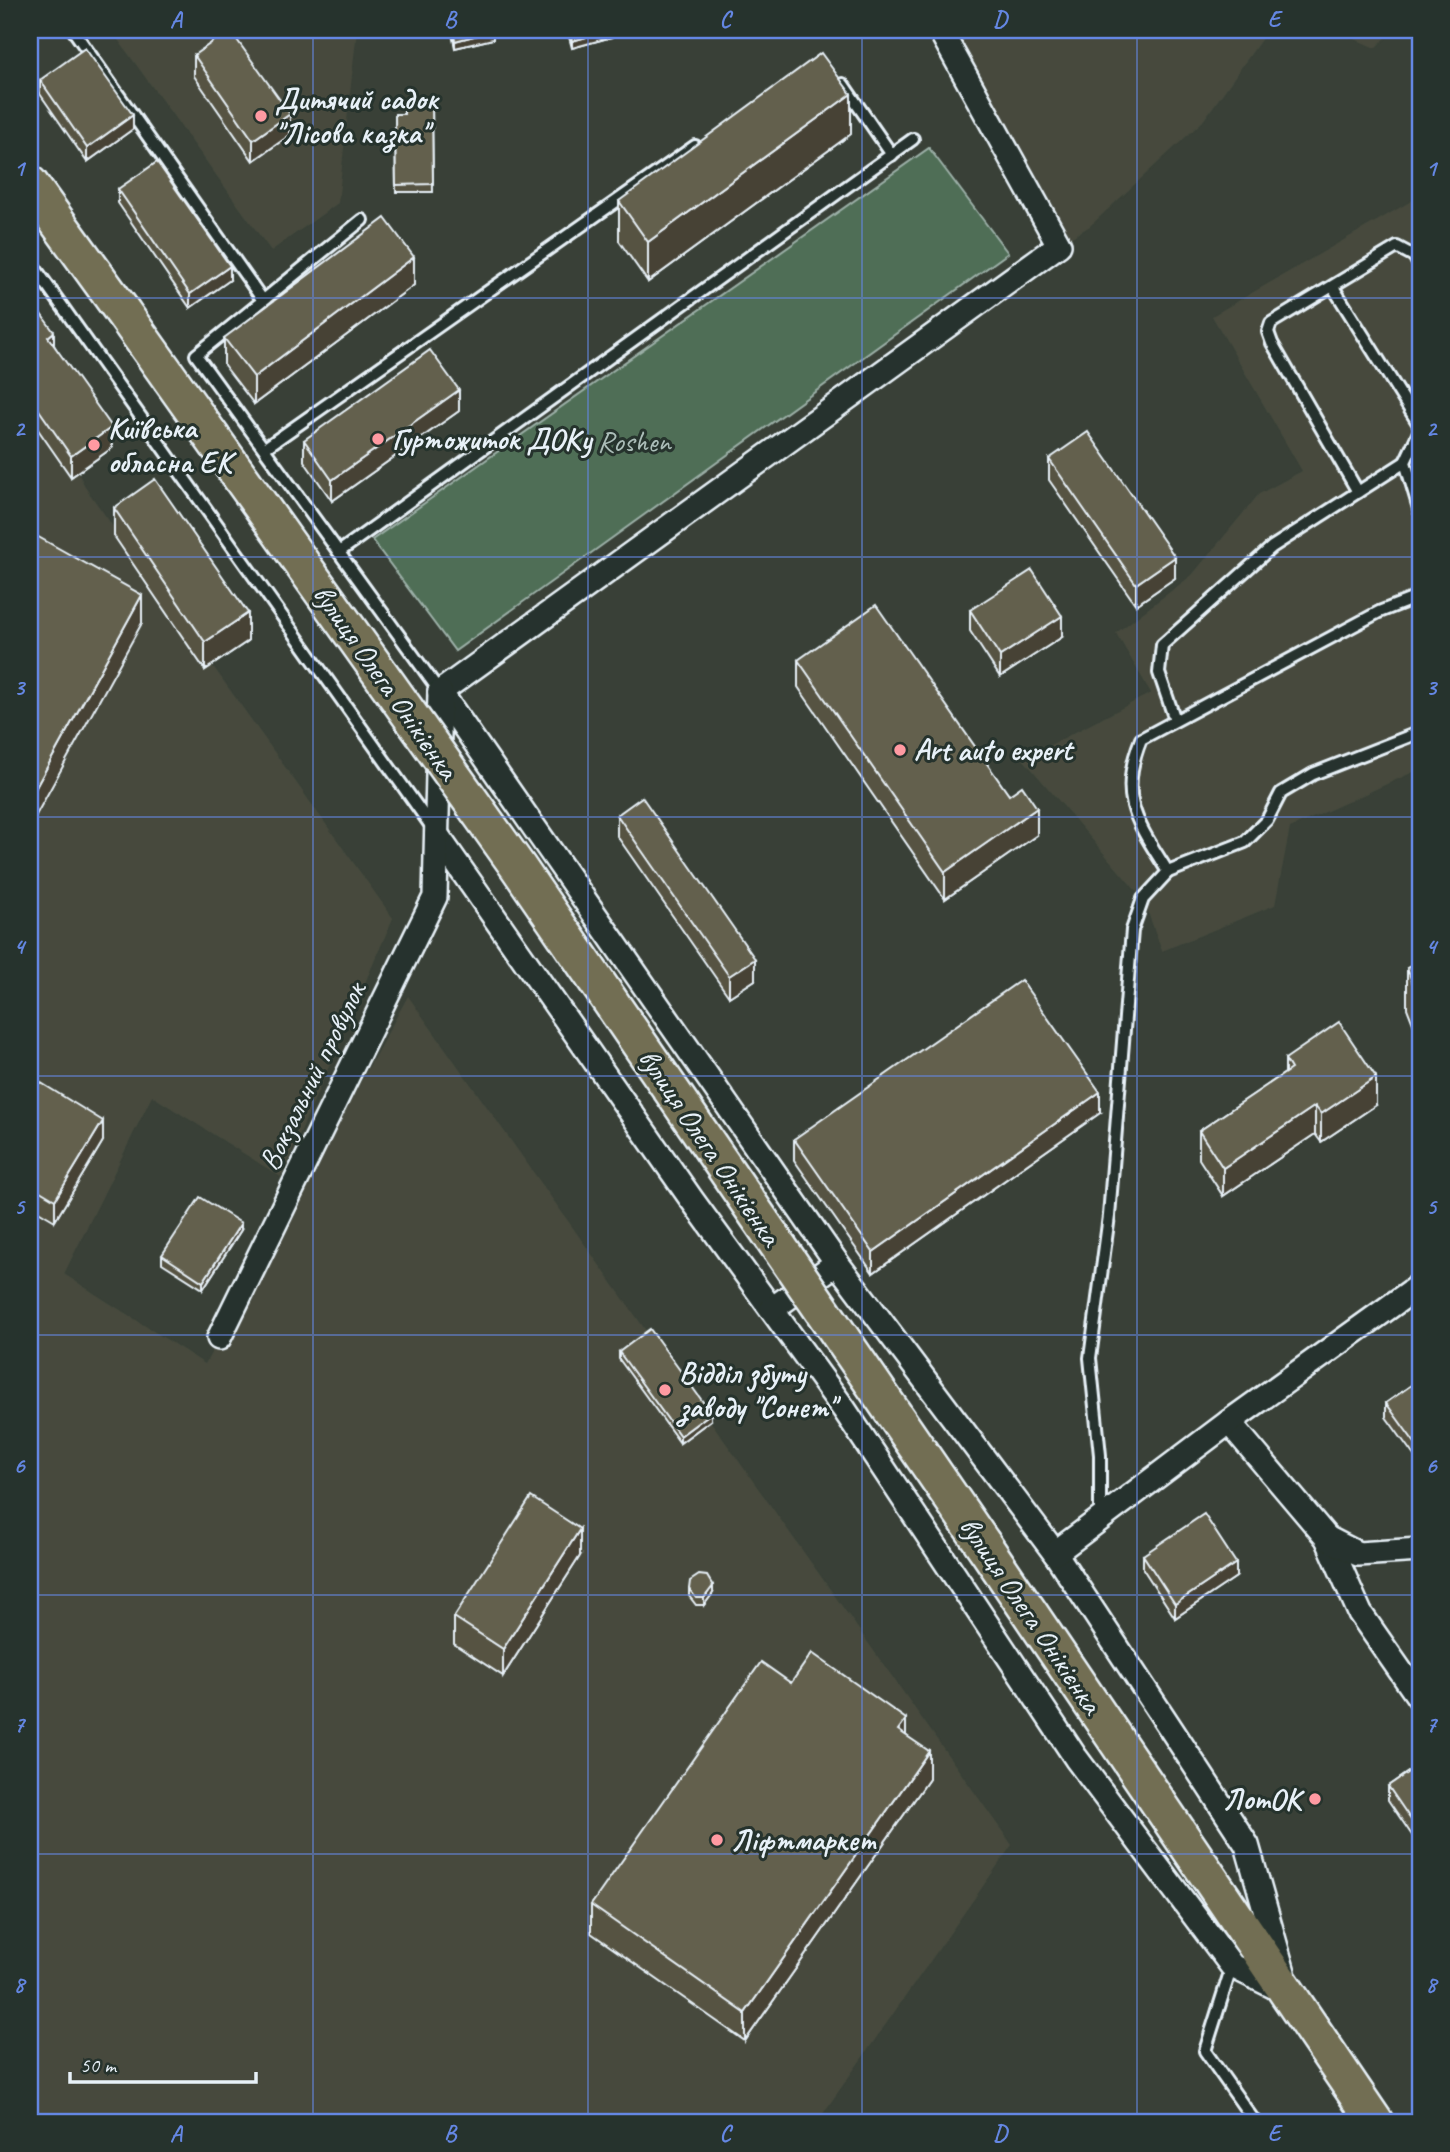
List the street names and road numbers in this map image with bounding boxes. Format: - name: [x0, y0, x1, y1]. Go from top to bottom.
- street label: вулиця Олега Онікієнка: [305, 577, 469, 789]
- street label: Вокзальний провулок: [250, 974, 375, 1176]
- street label: вулиця Олега Онікієнка: [630, 1041, 791, 1254]
- street label: вулиця Олега Онікієнка: [951, 1509, 1112, 1722]

